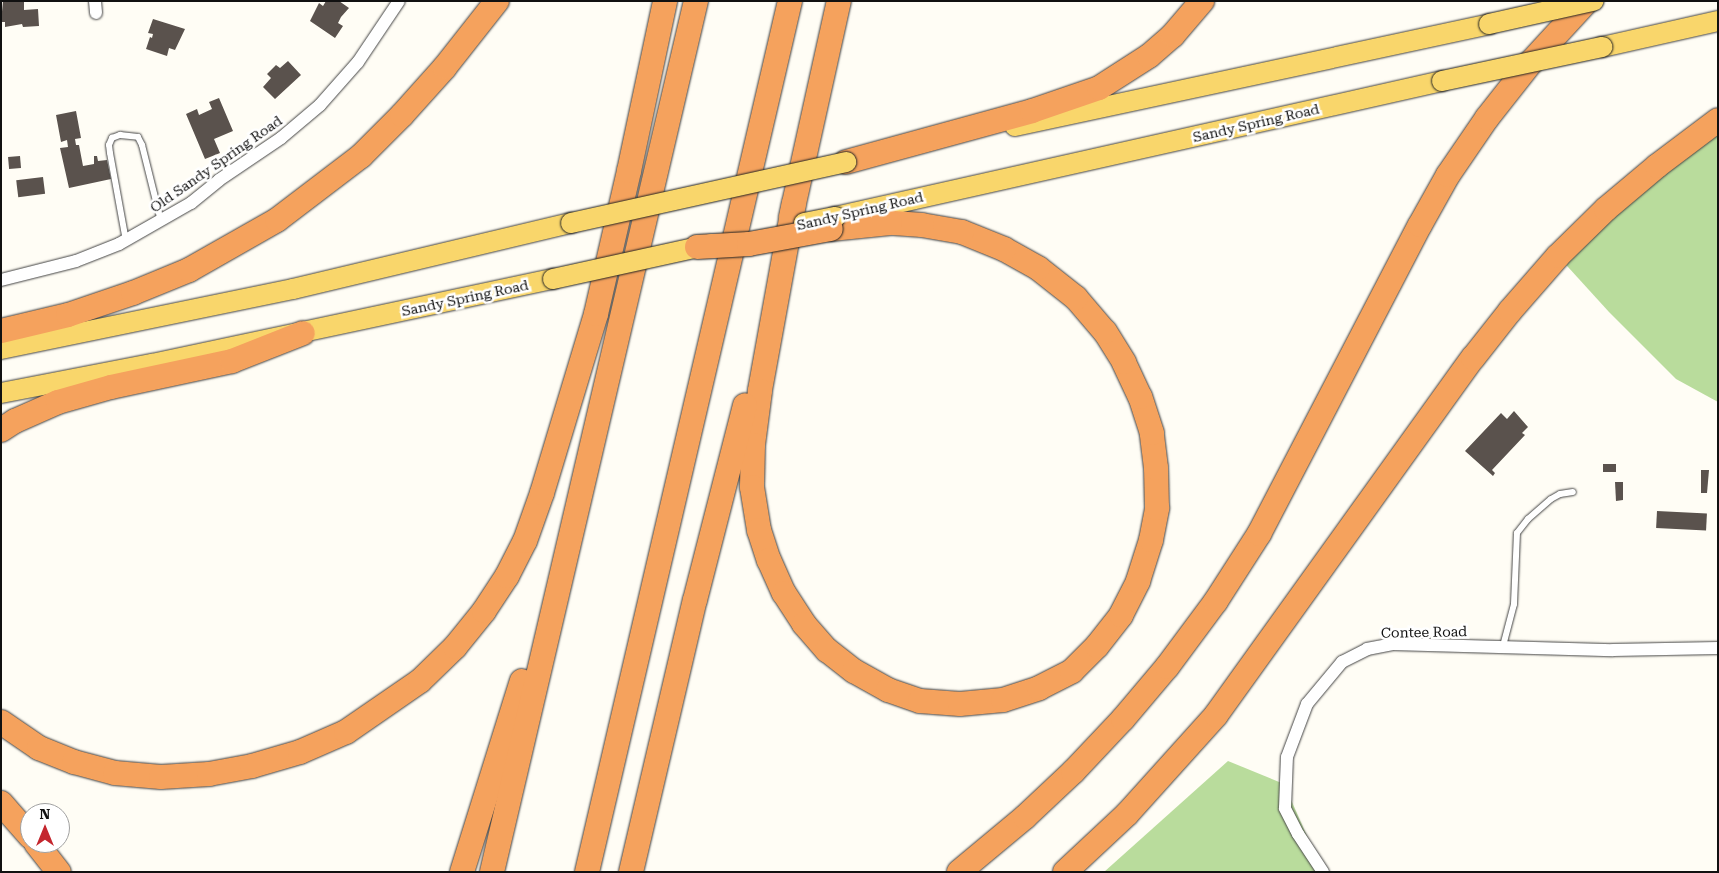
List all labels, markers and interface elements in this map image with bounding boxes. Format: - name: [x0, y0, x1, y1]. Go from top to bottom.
- street label: Sandy Spring Road: [1191, 100, 1321, 146]
- street label: Old Sandy Spring Road: [147, 112, 285, 216]
- street label: Sandy Spring Road: [795, 188, 925, 234]
- street label: Sandy Spring Road: [400, 276, 530, 320]
- street label: Contee Road: [1381, 623, 1467, 641]
- north arrow: [20, 803, 70, 853]
- text: N: [40, 806, 50, 822]

